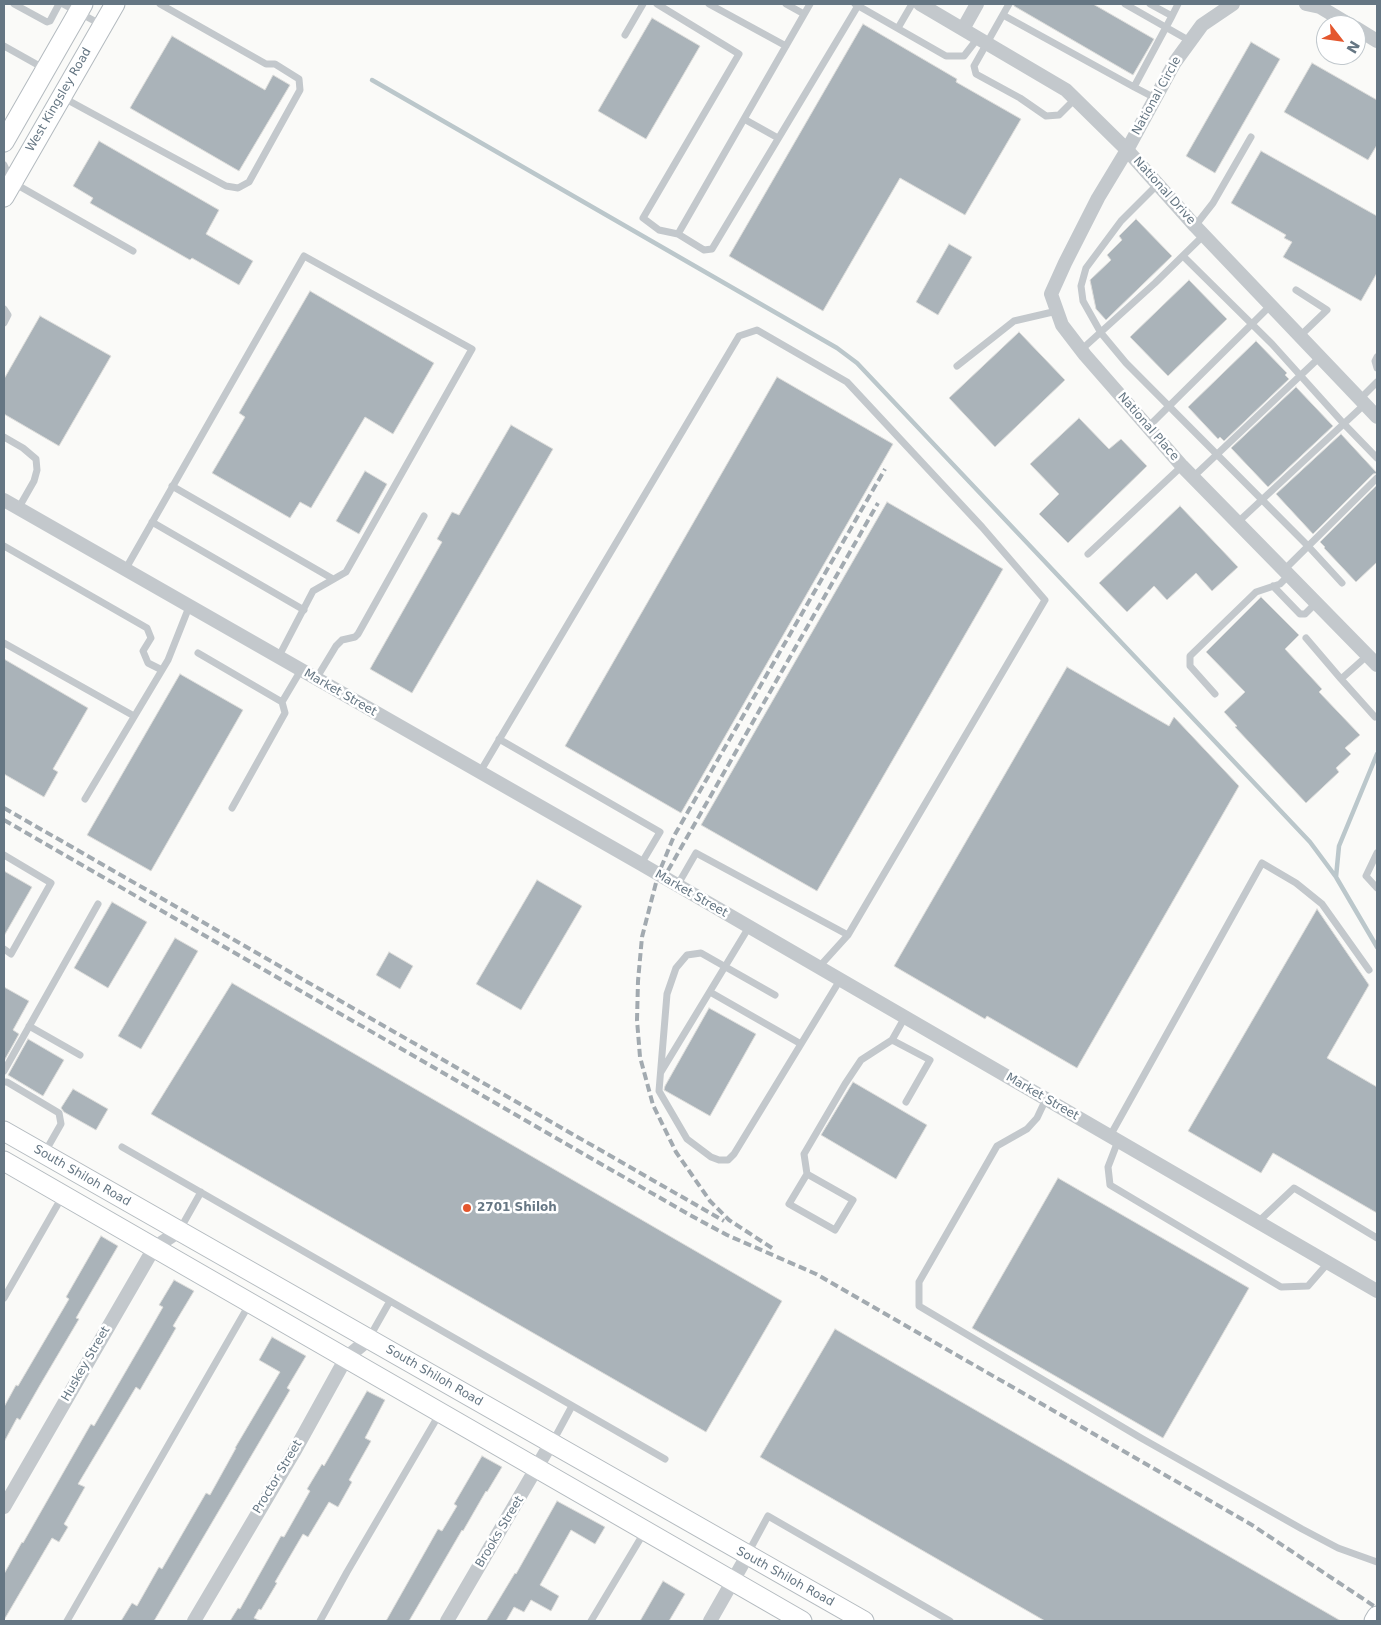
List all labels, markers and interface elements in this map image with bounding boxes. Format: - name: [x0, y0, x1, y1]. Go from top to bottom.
- north arrow: [1316, 15, 1366, 65]
- text: N: [1343, 38, 1363, 56]
- street label: West Kingsley Road: [23, 45, 95, 155]
- street label: National Circle: [1129, 54, 1185, 138]
- street label: National Drive: [1130, 154, 1198, 228]
- street label: National Place: [1114, 390, 1182, 464]
- street label: Market Street: [301, 666, 379, 720]
- street label: Market Street: [652, 867, 730, 921]
- street label: Market Street: [1003, 1070, 1081, 1124]
- street label: South Shiloh Road: [31, 1142, 133, 1210]
- place label: 2701 Shiloh: [477, 1201, 557, 1215]
- marker: 2701 Shiloh: [461, 1202, 473, 1214]
- street label: Huskey Street: [59, 1324, 113, 1404]
- street label: South Shiloh Road: [383, 1342, 485, 1410]
- street label: Proctor Street: [250, 1438, 306, 1516]
- street label: Brooks Street: [473, 1494, 527, 1570]
- street label: South Shiloh Road: [734, 1544, 836, 1610]

